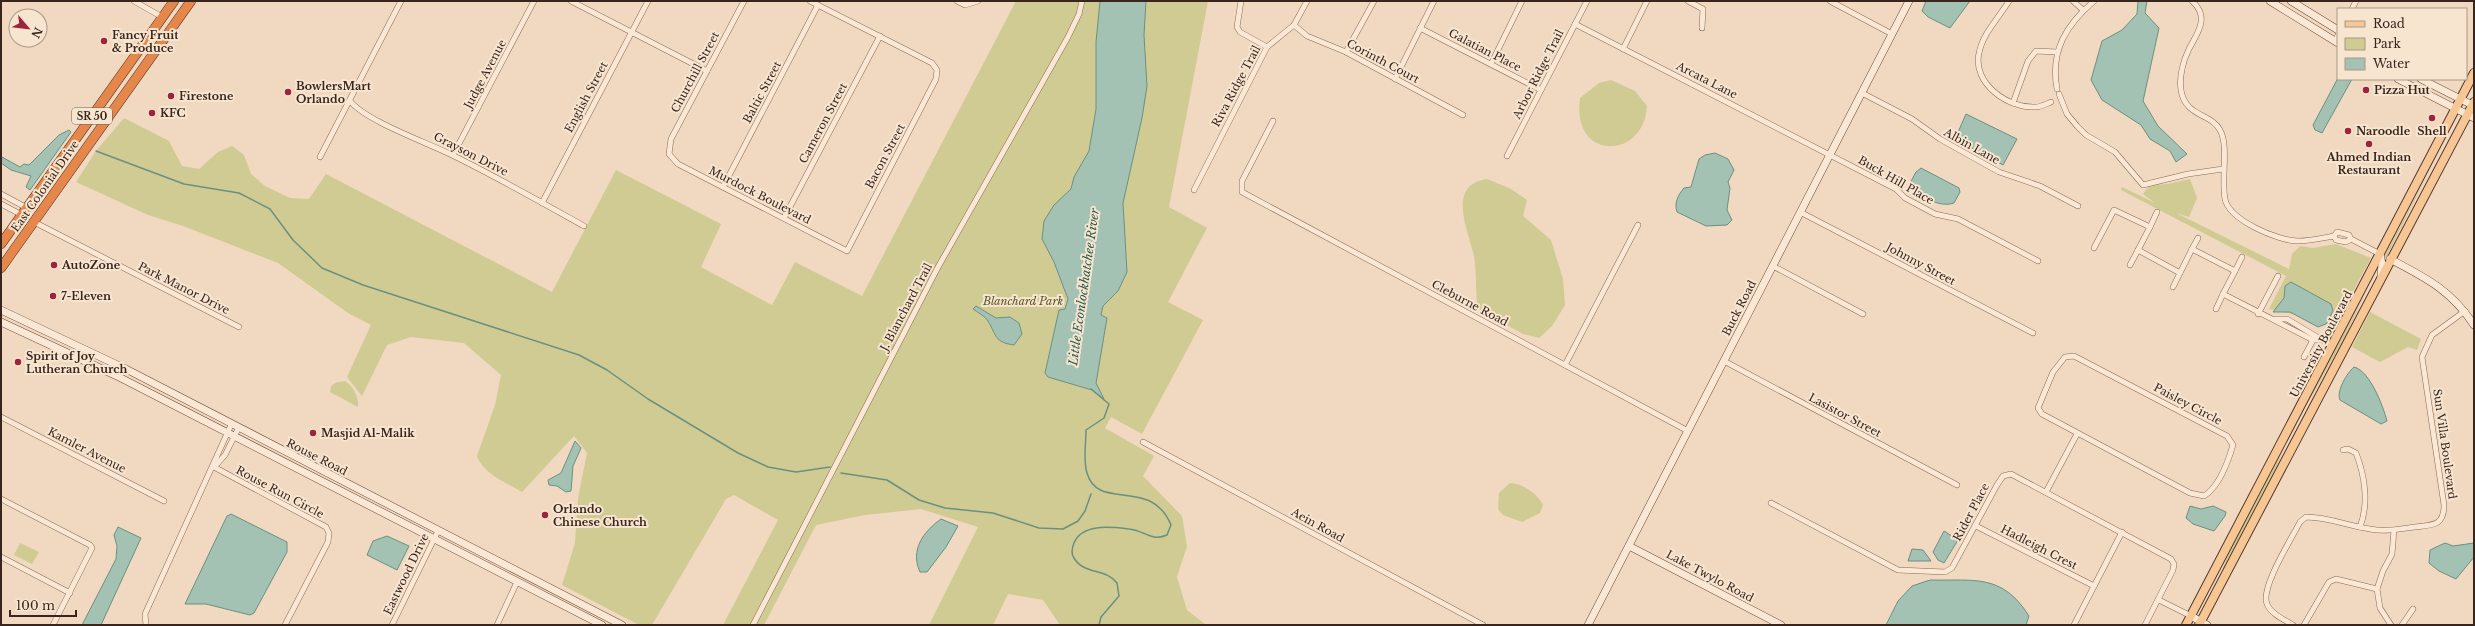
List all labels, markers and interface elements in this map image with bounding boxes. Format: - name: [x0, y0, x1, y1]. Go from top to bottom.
- north arrow: [8, 8, 48, 48]
- legend: [2337, 8, 2467, 80]
- text: Road: [2373, 16, 2405, 31]
- text: N: [28, 25, 45, 41]
- street label: Galatian Place: [1446, 26, 1524, 74]
- street label: Arbor Ridge Trail: [1509, 27, 1567, 122]
- place label: Fancy Fruit & Produce: [112, 28, 179, 55]
- street label: Churchill Street: [668, 28, 723, 115]
- marker: Fancy Fruit & Produce: [99, 36, 109, 46]
- street label: Corinth Court: [1344, 36, 1422, 86]
- text: Park: [2373, 36, 2401, 51]
- street label: Judge Avenue: [460, 37, 509, 113]
- street label: Riva Ridge Trail: [1209, 42, 1264, 129]
- text: Water: [2372, 56, 2410, 71]
- street label: English Street: [561, 58, 611, 135]
- street label: Baltic Street: [740, 58, 785, 125]
- street label: Arcata Lane: [1673, 58, 1740, 101]
- place label: BowlersMart Orlando: [296, 79, 372, 106]
- street label: Cameron Street: [796, 80, 851, 166]
- place label: Pizza Hut: [2374, 83, 2431, 97]
- marker: Pizza Hut: [2361, 85, 2371, 95]
- marker: BowlersMart Orlando: [283, 87, 293, 97]
- place label: Firestone: [179, 89, 234, 103]
- marker: Firestone: [166, 91, 176, 101]
- place label: KFC: [160, 106, 186, 120]
- road number: SR 50: [72, 108, 112, 124]
- marker: KFC: [147, 108, 157, 118]
- marker: Shell: [2427, 113, 2437, 123]
- street label: Bacon Street: [862, 120, 908, 191]
- street label: Albin Lane: [1941, 124, 2002, 167]
- place label: Naroodle: [2356, 124, 2411, 138]
- place label: Shell: [2417, 124, 2447, 138]
- marker: Naroodle: [2343, 126, 2353, 136]
- street label: Grayson Drive: [431, 129, 511, 179]
- street label: East Colonial Drive: [8, 137, 82, 235]
- marker: Ahmed Indian Restaurant: [2364, 139, 2374, 149]
- place label: Ahmed Indian Restaurant: [2326, 150, 2411, 177]
- street label: Buck Hill Place: [1856, 153, 1936, 207]
- street label: Murdock Boulevard: [707, 163, 814, 227]
- water label: Little Econlockhatchee River: [1065, 207, 1102, 367]
- street label: Johnny Street: [1882, 239, 1959, 289]
- place label: AutoZone: [61, 258, 121, 272]
- street label: Park Manor Drive: [136, 259, 232, 317]
- marker: AutoZone: [49, 260, 59, 270]
- street label: J. Blanchard Trail: [876, 260, 935, 355]
- street label: Cleburne Road: [1429, 277, 1511, 329]
- street label: Buck Road: [1719, 277, 1759, 338]
- street label: University Boulevard: [2287, 288, 2355, 400]
- place label: 7-Eleven: [61, 289, 111, 303]
- marker: 7-Eleven: [48, 291, 58, 301]
- park label: Blanchard Park: [982, 294, 1063, 308]
- place label: Spirit of Joy Lutheran Church: [26, 349, 128, 376]
- marker: Spirit of Joy Lutheran Church: [13, 357, 23, 367]
- street label: Paisley Circle: [2151, 380, 2225, 428]
- street label: Sun Villa Boulevard: [2430, 388, 2460, 501]
- street label: Lasistor Street: [1806, 390, 1885, 440]
- street label: Kamler Avenue: [46, 424, 128, 476]
- place label: Masjid Al-Malik: [321, 426, 415, 440]
- marker: Masjid Al-Malik: [308, 428, 318, 438]
- street label: Rouse Road: [284, 436, 350, 479]
- street label: Rouse Run Circle: [234, 463, 326, 521]
- street label: Rider Place: [1950, 481, 1992, 543]
- place label: Orlando Chinese Church: [553, 502, 647, 529]
- street label: Aein Road: [1288, 504, 1347, 546]
- marker: Orlando Chinese Church: [540, 510, 550, 520]
- street label: Hadleigh Crest: [1998, 522, 2080, 573]
- street label: Eastwood Drive: [380, 531, 432, 617]
- street label: Lake Twylo Road: [1664, 547, 1757, 605]
- scale bar: [10, 592, 76, 618]
- text: 100 m: [16, 598, 55, 613]

